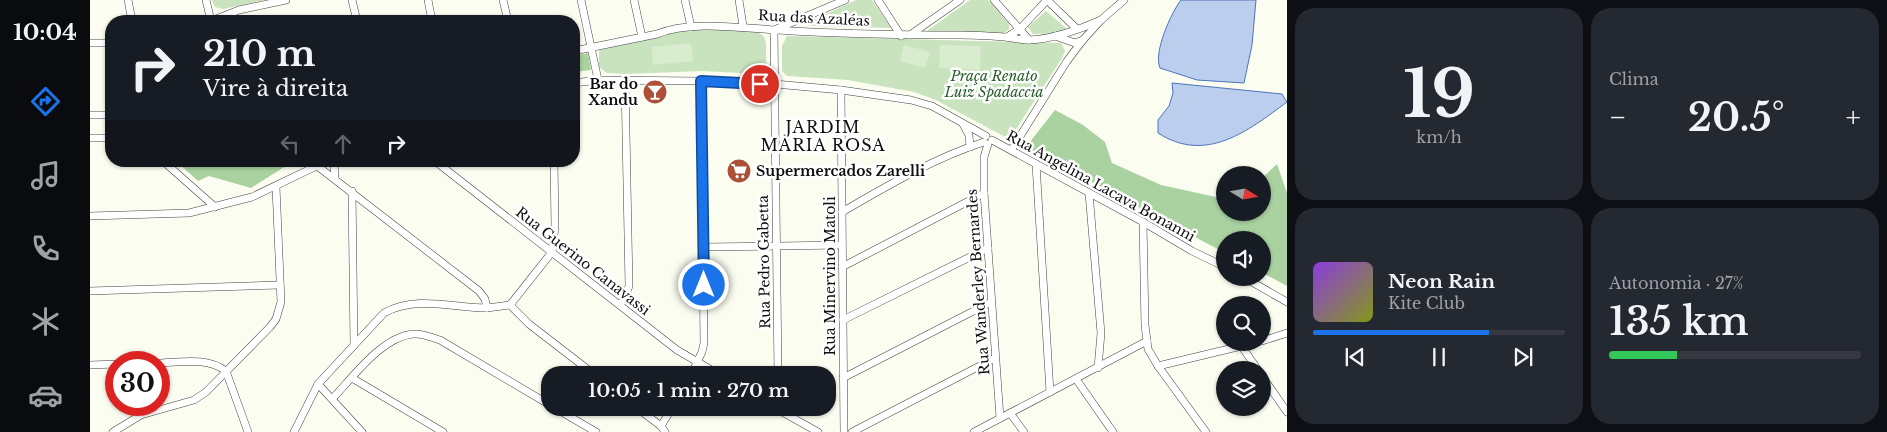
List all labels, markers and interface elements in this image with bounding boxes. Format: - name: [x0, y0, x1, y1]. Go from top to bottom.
- street label: Rua das Azaléas: [758, 6, 870, 30]
- text: 10:04: [13, 19, 77, 46]
- text: 210 m: [203, 32, 316, 75]
- icon: right: [120, 35, 185, 100]
- text: 19: [1403, 54, 1475, 135]
- pin: [739, 63, 781, 105]
- park label: Praça Renato Luiz Spadaccia: [943, 67, 1044, 101]
- text: Clima: [1609, 69, 1659, 89]
- icon: arrive: [746, 70, 774, 98]
- text: Vire à direita: [203, 75, 348, 102]
- place label: Bar do Xandu: [587, 75, 638, 109]
- bar icon: Bar do Xandu: [642, 79, 668, 105]
- icon: directions: [28, 84, 63, 119]
- text: 20.5°: [1688, 94, 1785, 141]
- text: −: [1609, 100, 1627, 135]
- text: +: [1846, 100, 1861, 135]
- district label: JARDIM MARIA ROSA: [760, 117, 886, 155]
- street label: Rua Angelina Lacava Bonanni: [1003, 126, 1199, 246]
- text: km/h: [1416, 127, 1462, 147]
- icon: left: [276, 130, 304, 158]
- icon: ahead: [329, 130, 357, 158]
- icon: right: [382, 130, 410, 158]
- icon: music: [28, 158, 63, 193]
- supermarket icon: Supermercados Zarelli: [726, 158, 752, 184]
- place label: Supermercados Zarelli: [756, 162, 925, 180]
- north arrow: [1216, 166, 1271, 221]
- map controls: [1216, 166, 1271, 416]
- street label: Rua Wanderley Bernardes: [963, 188, 993, 376]
- street label: Rua Pedro Gabetta: [754, 195, 774, 329]
- street label: Rua Minervino Matoli: [821, 196, 839, 356]
- street label: Rua Guerino Canavassi: [512, 203, 654, 319]
- icon: phone: [28, 231, 63, 266]
- button: sound: [1216, 231, 1271, 286]
- position arrow: [677, 258, 729, 310]
- text: Neon Rain: [1388, 270, 1495, 293]
- text: Autonomia · 27%: [1609, 273, 1744, 293]
- text: Kite Club: [1388, 293, 1465, 313]
- button: search: [1216, 296, 1271, 351]
- text: 135 km: [1609, 298, 1749, 345]
- icon: climate: [28, 304, 63, 339]
- icon: previous: [1341, 343, 1369, 371]
- icon: pause: [1425, 343, 1453, 371]
- icon: next: [1509, 343, 1537, 371]
- speed limit sign: 30: [105, 351, 170, 416]
- button: layers: [1216, 361, 1271, 416]
- icon: car: [28, 378, 63, 413]
- text: 10:05 · 1 min · 270 m: [588, 379, 789, 402]

